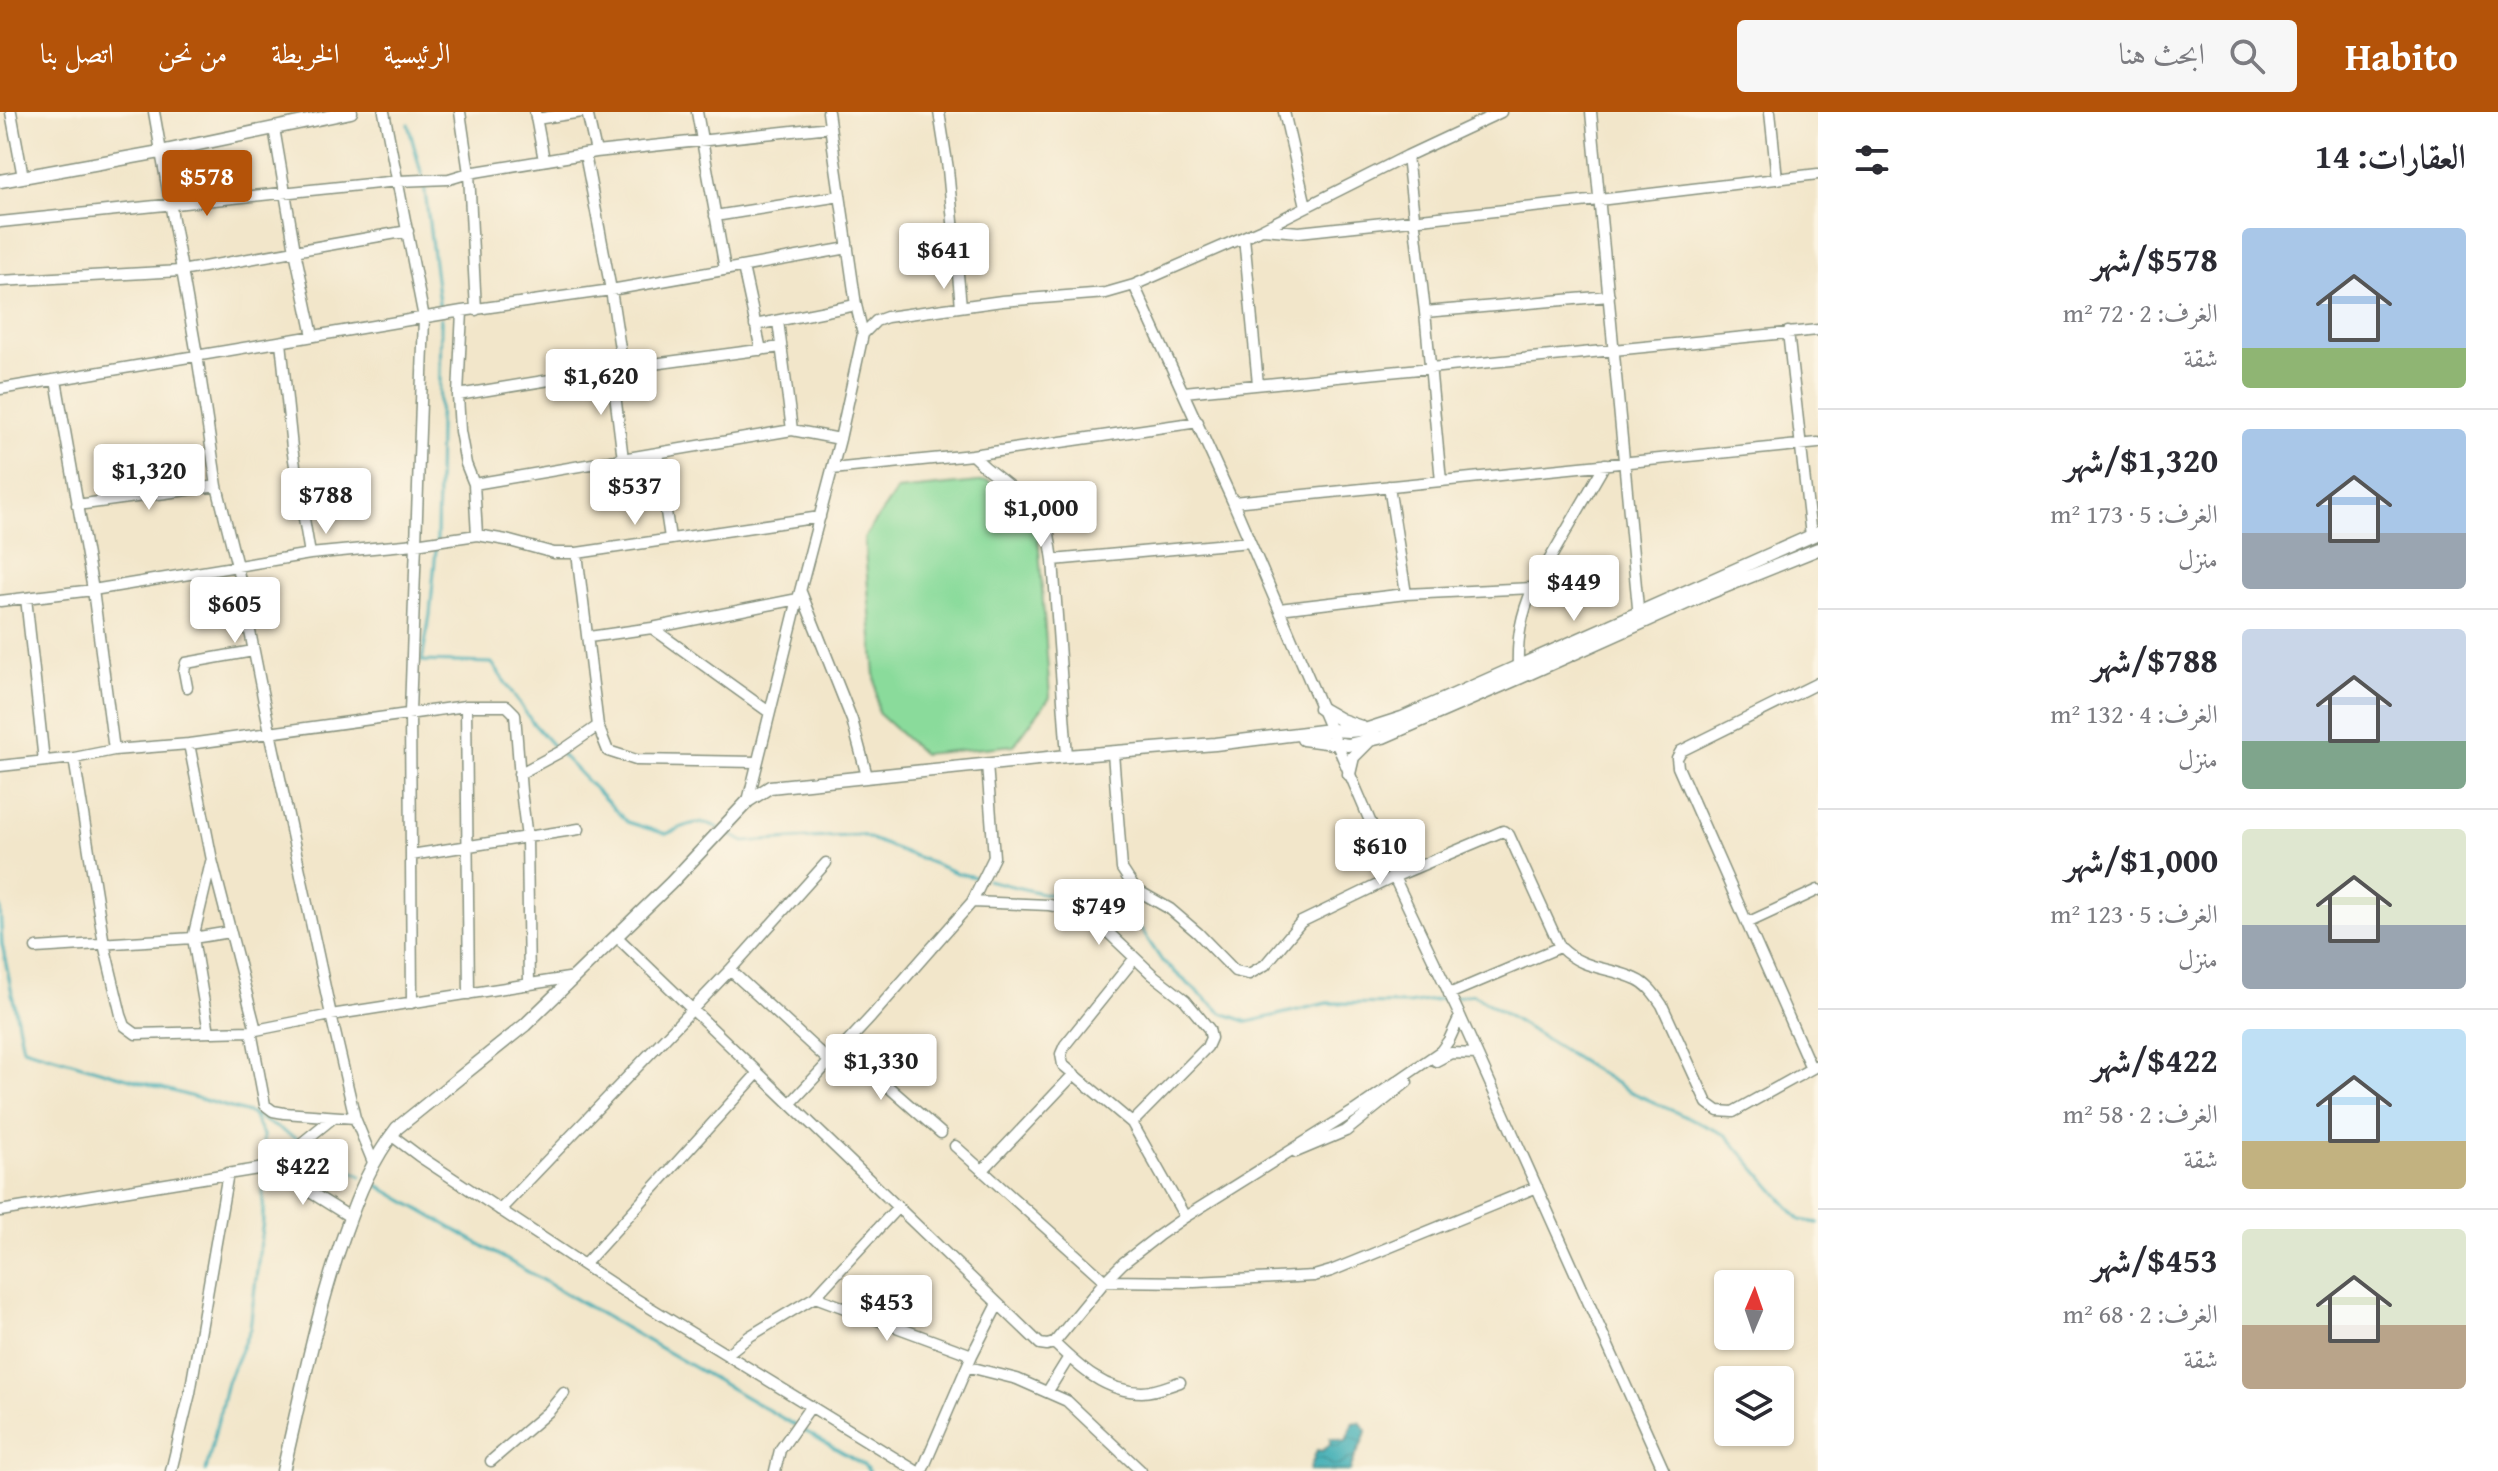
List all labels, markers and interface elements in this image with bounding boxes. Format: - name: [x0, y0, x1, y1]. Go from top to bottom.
- search box: [1737, 20, 2297, 92]
- text: Habito: [2345, 28, 2458, 84]
- text: ابحث هنا: [2118, 31, 2205, 75]
- text: اتصل بنا: [40, 32, 114, 73]
- text: من نحن: [158, 32, 227, 73]
- text: الخريطة: [271, 32, 339, 73]
- text: الرئيسية: [383, 32, 451, 73]
- icon: search: [2225, 34, 2269, 78]
- text: العقارات: 14: [2315, 131, 2466, 180]
- icon: filters: [1850, 138, 1894, 182]
- pin: $578: [160, 150, 254, 218]
- text: $578: [180, 156, 234, 195]
- pin: $641: [897, 223, 991, 291]
- text: $641: [917, 229, 971, 268]
- text: $578/شهر: [2092, 234, 2218, 283]
- icon: home: [2306, 260, 2402, 356]
- text: الغرف: 2 · 72 m²: [2063, 293, 2218, 332]
- text: شقة: [2184, 338, 2218, 377]
- pin: $1,620: [536, 349, 666, 417]
- text: $1,620: [564, 355, 638, 394]
- text: $1,320/شهر: [2065, 435, 2218, 484]
- pin: $1,320: [84, 444, 214, 512]
- text: $1,320: [112, 450, 186, 489]
- pin: $537: [588, 459, 682, 527]
- icon: home: [2306, 461, 2402, 557]
- text: $537: [608, 465, 662, 504]
- pin: $788: [279, 468, 373, 536]
- text: $788: [299, 474, 353, 513]
- pin: $1,000: [976, 481, 1106, 549]
- text: $1,000: [1004, 487, 1078, 526]
- text: الغرف: 5 · 173 m²: [2050, 494, 2218, 533]
- text: منزل: [2178, 539, 2218, 578]
- pin: $449: [1527, 555, 1621, 623]
- text: $449: [1547, 561, 1601, 600]
- pin: $605: [188, 577, 282, 645]
- text: $605: [208, 583, 262, 622]
- text: $788/شهر: [2092, 635, 2218, 684]
- icon: home: [2306, 661, 2402, 757]
- text: الغرف: 4 · 132 m²: [2050, 694, 2218, 733]
- text: منزل: [2178, 739, 2218, 778]
- pin: $610: [1333, 819, 1427, 887]
- text: $610: [1353, 825, 1407, 864]
- text: $1,000/شهر: [2065, 835, 2218, 884]
- icon: home: [2306, 861, 2402, 957]
- pin: $749: [1052, 879, 1146, 947]
- text: $749: [1072, 885, 1126, 924]
- text: الغرف: 5 · 123 m²: [2050, 894, 2218, 933]
- text: منزل: [2178, 939, 2218, 978]
- pin: $1,330: [816, 1034, 946, 1102]
- text: $422/شهر: [2092, 1035, 2218, 1084]
- text: $1,330: [844, 1040, 918, 1079]
- icon: home: [2306, 1061, 2402, 1157]
- text: الغرف: 2 · 58 m²: [2063, 1094, 2218, 1133]
- pin: $422: [256, 1139, 350, 1207]
- text: شقة: [2184, 1139, 2218, 1178]
- text: $422: [276, 1145, 330, 1184]
- text: $453/شهر: [2092, 1235, 2218, 1284]
- icon: home: [2306, 1261, 2402, 1357]
- north arrow: [1714, 1270, 1794, 1350]
- map controls: [1714, 1270, 1794, 1446]
- pin: $453: [840, 1275, 934, 1343]
- text: $453: [860, 1281, 914, 1320]
- text: الغرف: 2 · 68 m²: [2063, 1294, 2218, 1333]
- text: شقة: [2184, 1339, 2218, 1378]
- button: layers: [1714, 1366, 1794, 1446]

